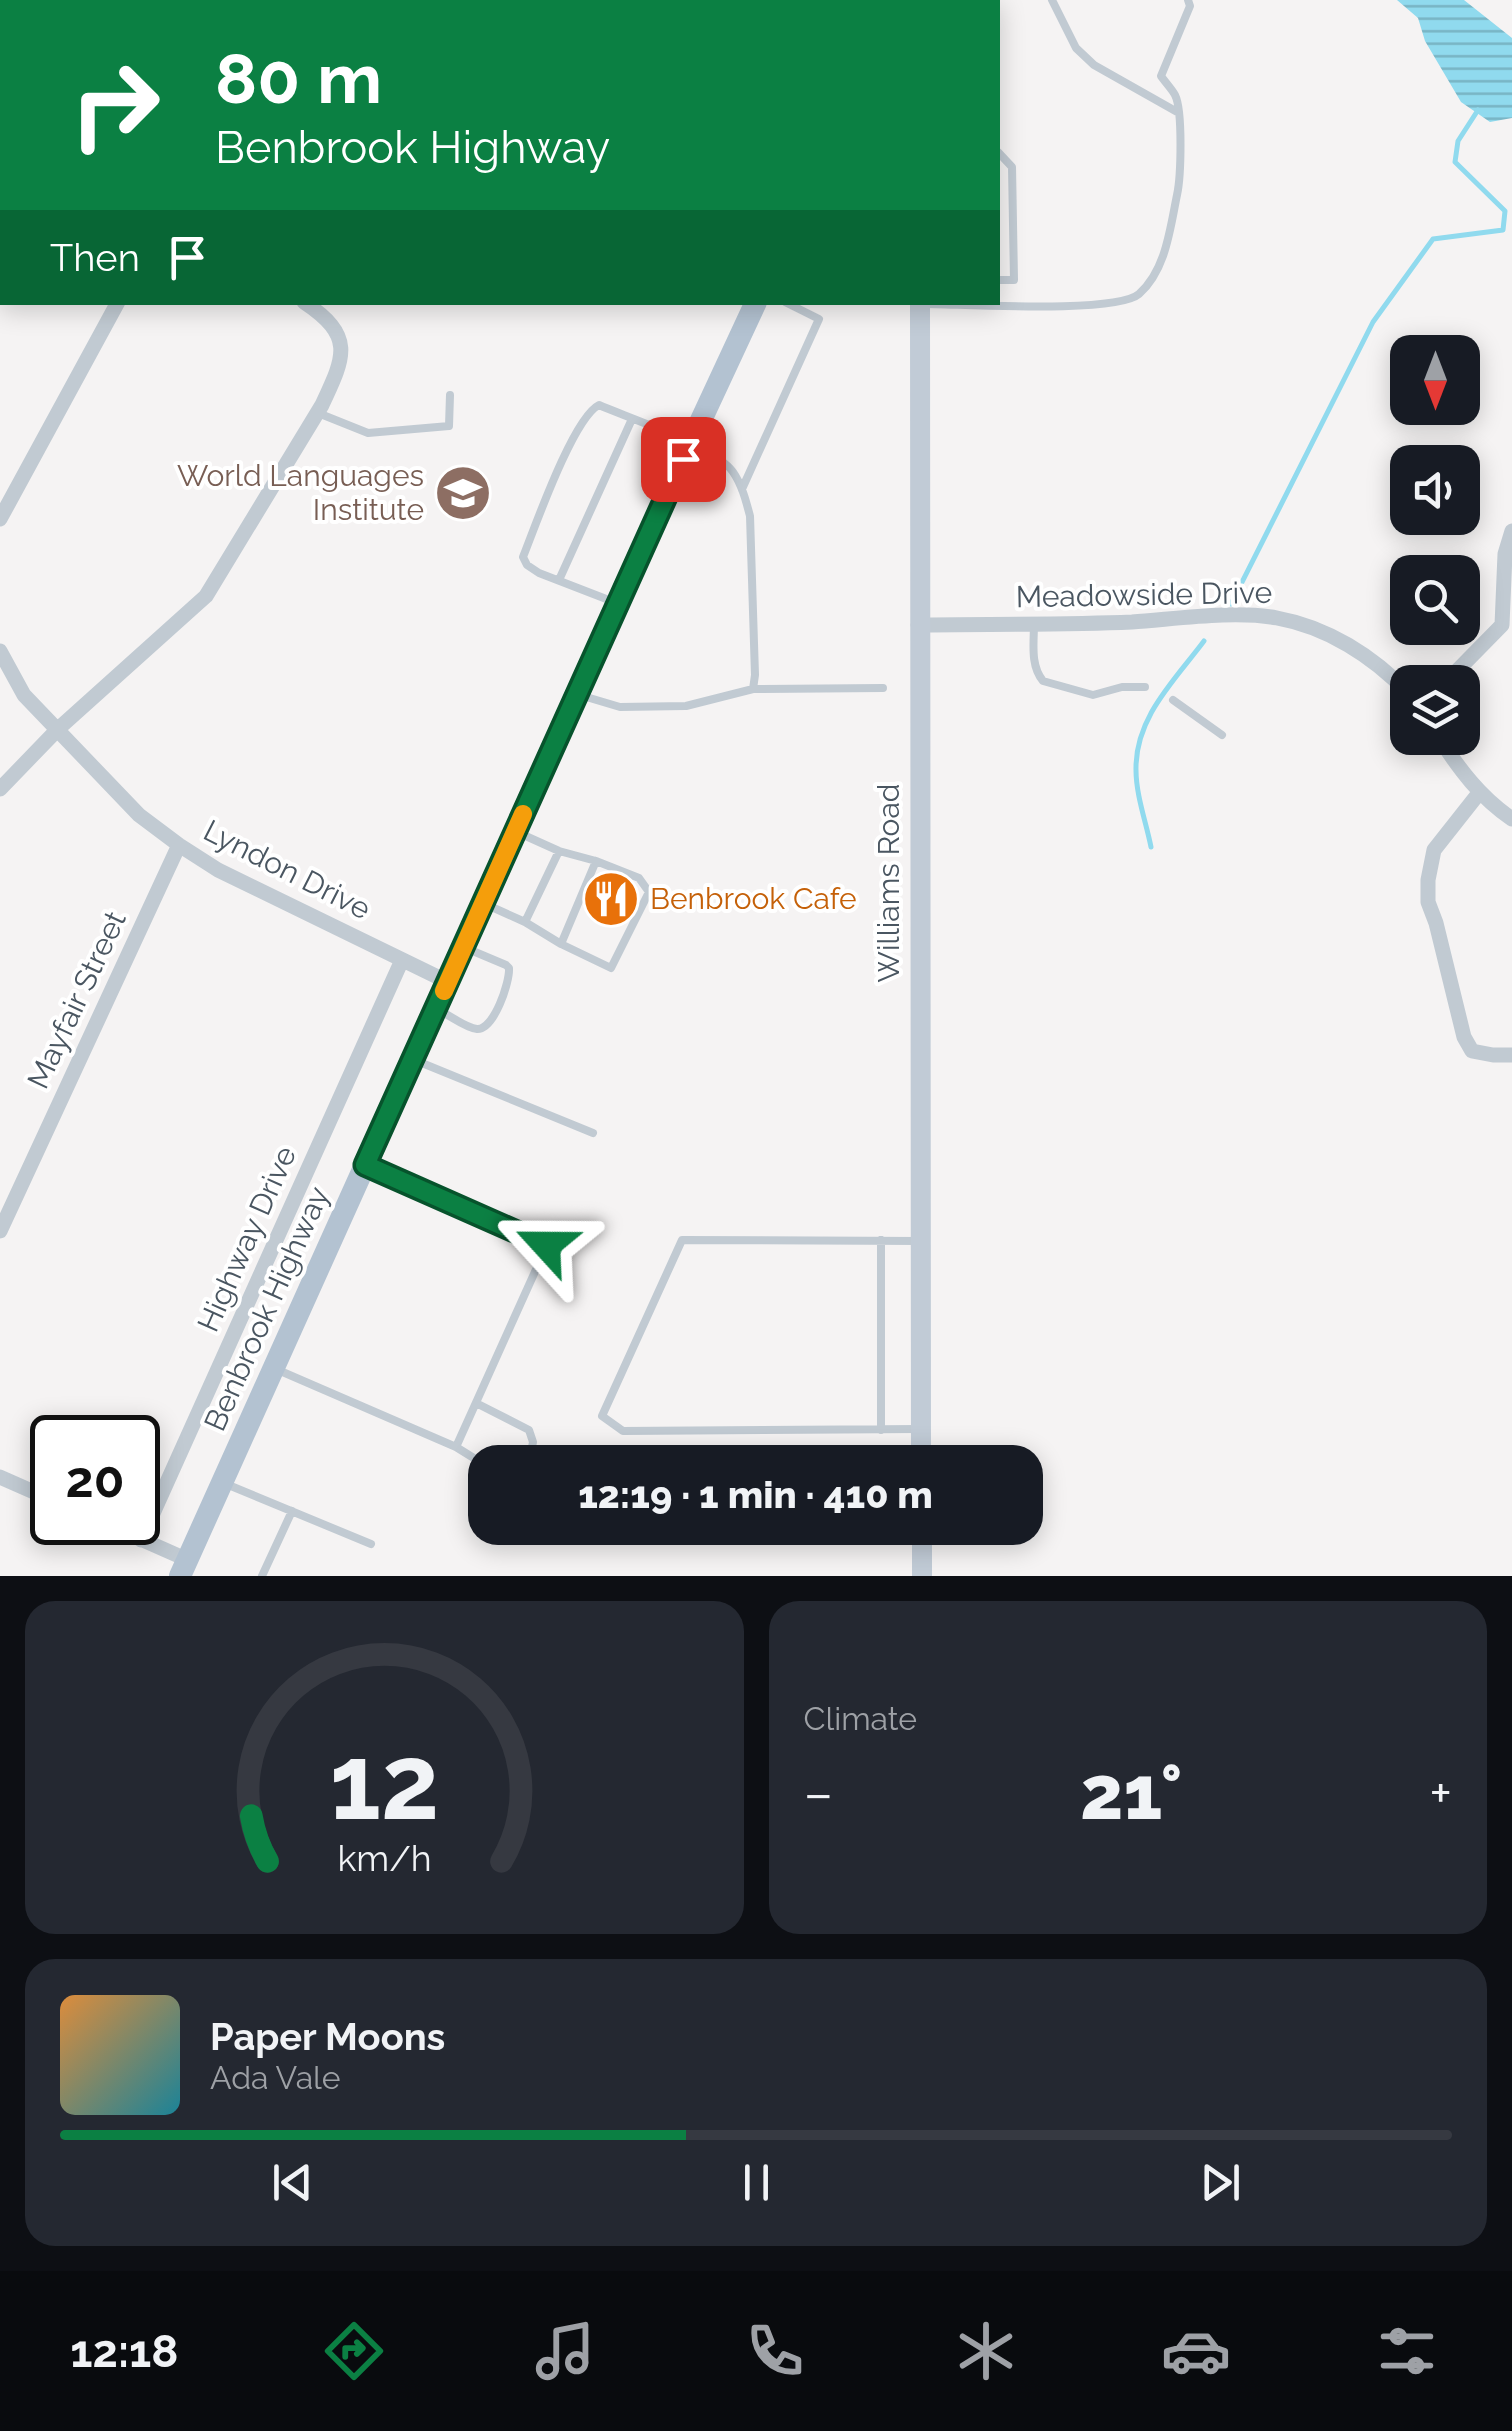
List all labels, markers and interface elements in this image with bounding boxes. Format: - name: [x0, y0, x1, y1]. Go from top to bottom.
- text: 80 m: [215, 37, 382, 119]
- icon: right: [50, 40, 180, 170]
- text: Benbrook Highway: [215, 121, 610, 174]
- icon: arrive: [160, 230, 215, 285]
- text: Then: [50, 235, 140, 280]
- north arrow: [1390, 335, 1480, 425]
- map controls: [1390, 335, 1480, 755]
- pin: [641, 417, 726, 502]
- icon: arrive: [656, 432, 711, 487]
- button: sound: [1390, 445, 1480, 535]
- place label: World Languages Institute: [177, 458, 424, 527]
- school or university icon: World Languages Institute: [433, 463, 493, 523]
- button: search: [1390, 555, 1480, 645]
- street label: Meadowside Drive: [1015, 575, 1273, 614]
- button: layers: [1390, 665, 1480, 755]
- street label: Williams Road: [871, 784, 906, 982]
- street label: Lyndon Drive: [198, 813, 376, 926]
- restaurant icon: Benbrook Cafe: [581, 869, 641, 929]
- place label: Benbrook Cafe: [650, 881, 857, 916]
- street label: Mayfair Street: [20, 906, 133, 1094]
- street label: Highway Drive: [190, 1141, 303, 1337]
- street label: Benbrook Highway: [197, 1181, 336, 1436]
- position arrow: [494, 1193, 598, 1297]
- speed limit sign: 20: [30, 1415, 160, 1545]
- text: 12:19 · 1 min · 410 m: [578, 1472, 933, 1517]
- text: Climate: [804, 1700, 917, 1737]
- text: 12: [329, 1721, 439, 1843]
- text: 21°: [1080, 1748, 1182, 1837]
- text: −: [804, 1761, 833, 1826]
- text: +: [1429, 1761, 1452, 1826]
- text: km/h: [337, 1837, 431, 1879]
- text: Paper Moons: [210, 2014, 445, 2059]
- text: Ada Vale: [210, 2059, 341, 2096]
- icon: previous: [265, 2155, 320, 2210]
- icon: pause: [729, 2155, 784, 2210]
- icon: next: [1193, 2155, 1248, 2210]
- icon: directions: [319, 2316, 389, 2386]
- icon: music: [530, 2316, 600, 2386]
- icon: phone: [740, 2316, 810, 2386]
- icon: climate: [951, 2316, 1021, 2386]
- icon: car: [1161, 2316, 1231, 2386]
- icon: filters: [1372, 2316, 1442, 2386]
- text: 12:18: [70, 2325, 178, 2378]

